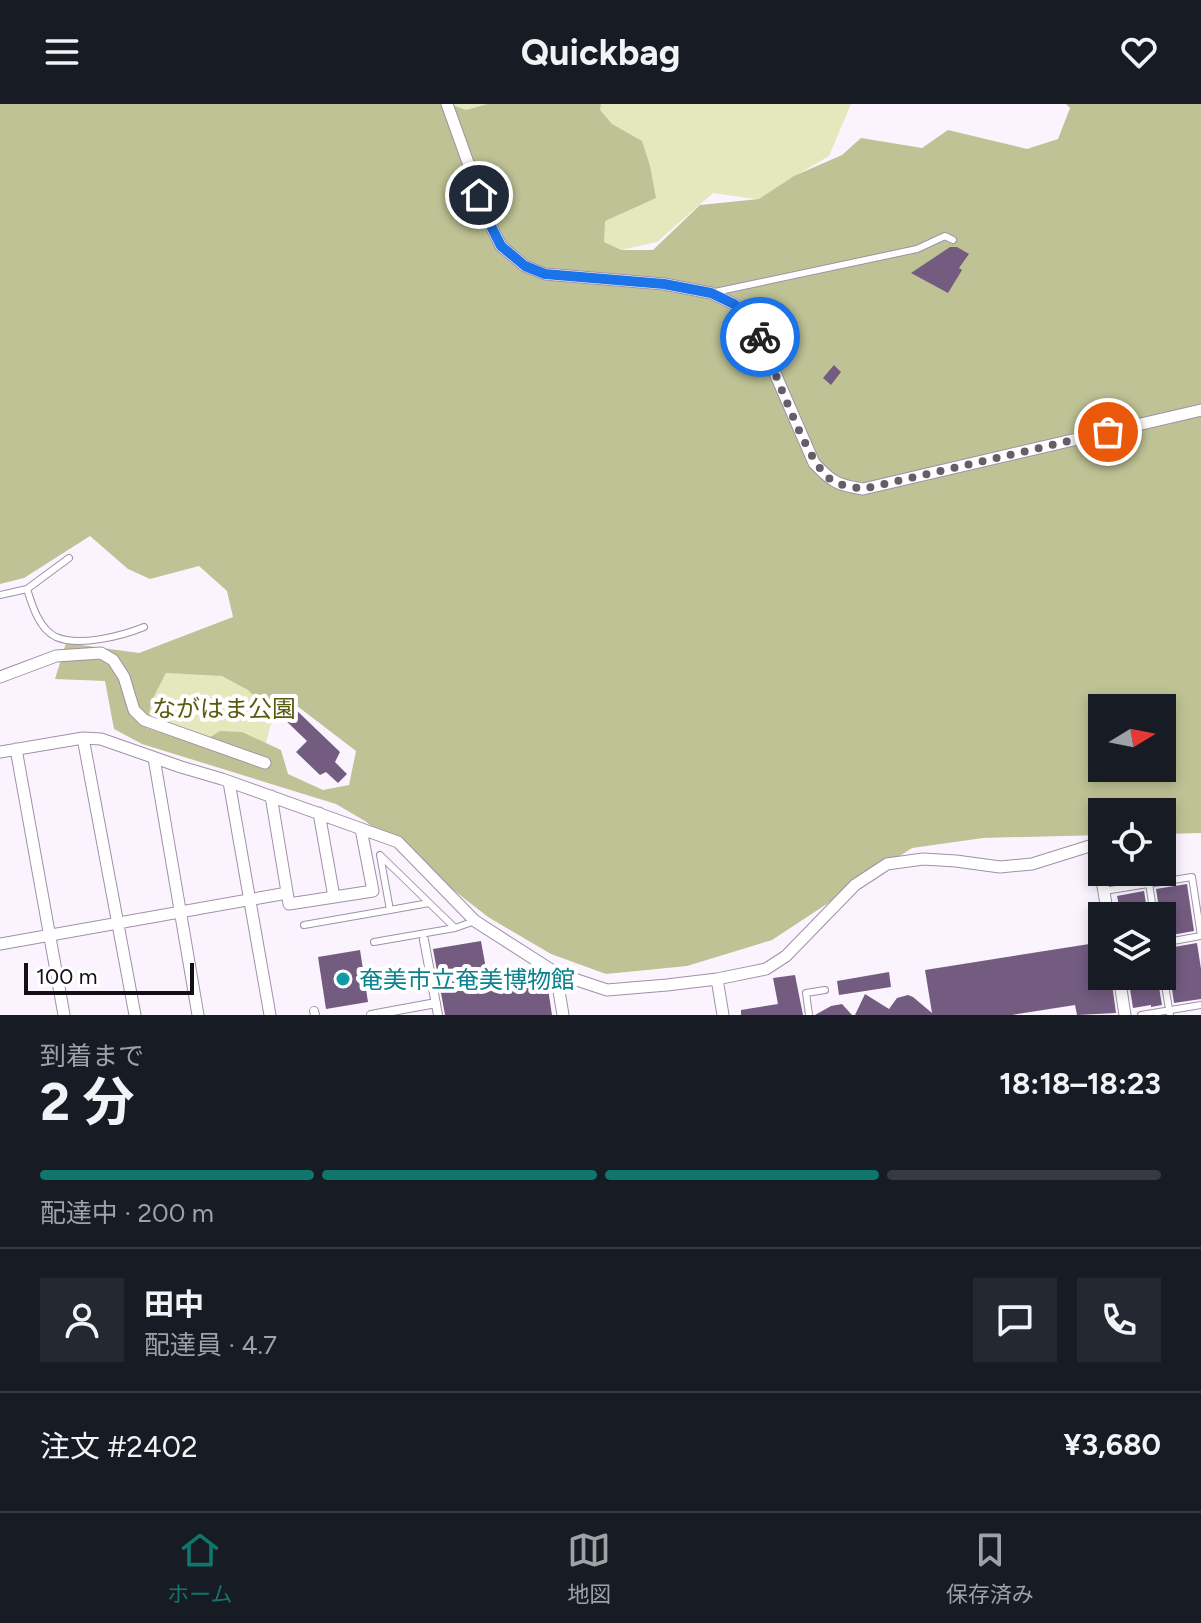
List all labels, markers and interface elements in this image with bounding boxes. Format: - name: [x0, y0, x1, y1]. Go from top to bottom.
- icon: menu: [40, 30, 84, 74]
- icon: heart: [1117, 30, 1161, 74]
- text: Quickbag: [521, 31, 680, 74]
- pin: [445, 161, 513, 229]
- icon: home: [457, 173, 501, 217]
- courier: [720, 297, 800, 377]
- icon: bike: [738, 315, 782, 359]
- pin: [1074, 398, 1142, 466]
- icon: bag: [1086, 410, 1130, 454]
- park label: ながはま公園: [152, 694, 296, 723]
- north arrow: [1088, 694, 1176, 782]
- map controls: [1088, 694, 1176, 990]
- button: locate: [1088, 798, 1176, 886]
- button: layers: [1088, 902, 1176, 990]
- scale bar: [24, 959, 194, 995]
- text: 100 m: [36, 963, 97, 990]
- place label: 奄美市立奄美博物館: [359, 965, 575, 994]
- marker: 奄美市立奄美博物館: [334, 970, 352, 988]
- text: 到着まで: [40, 1040, 144, 1072]
- text: 18:18–18:23: [999, 1065, 1161, 1102]
- text: 2 分: [40, 1071, 134, 1133]
- text: 配達中 · 200 m: [40, 1197, 214, 1229]
- button: person: [40, 1278, 124, 1362]
- button: chat: [973, 1278, 1057, 1362]
- button: phone: [1077, 1278, 1161, 1362]
- text: 田中: [144, 1286, 204, 1323]
- text: 配達員 · 4.7: [144, 1329, 277, 1361]
- text: ¥3,680: [1064, 1426, 1161, 1463]
- text: 注文 #2402: [40, 1428, 198, 1465]
- tab: ホーム: [167, 1528, 233, 1608]
- tab: 地図: [567, 1528, 611, 1608]
- tab: 保存済み: [946, 1528, 1034, 1608]

